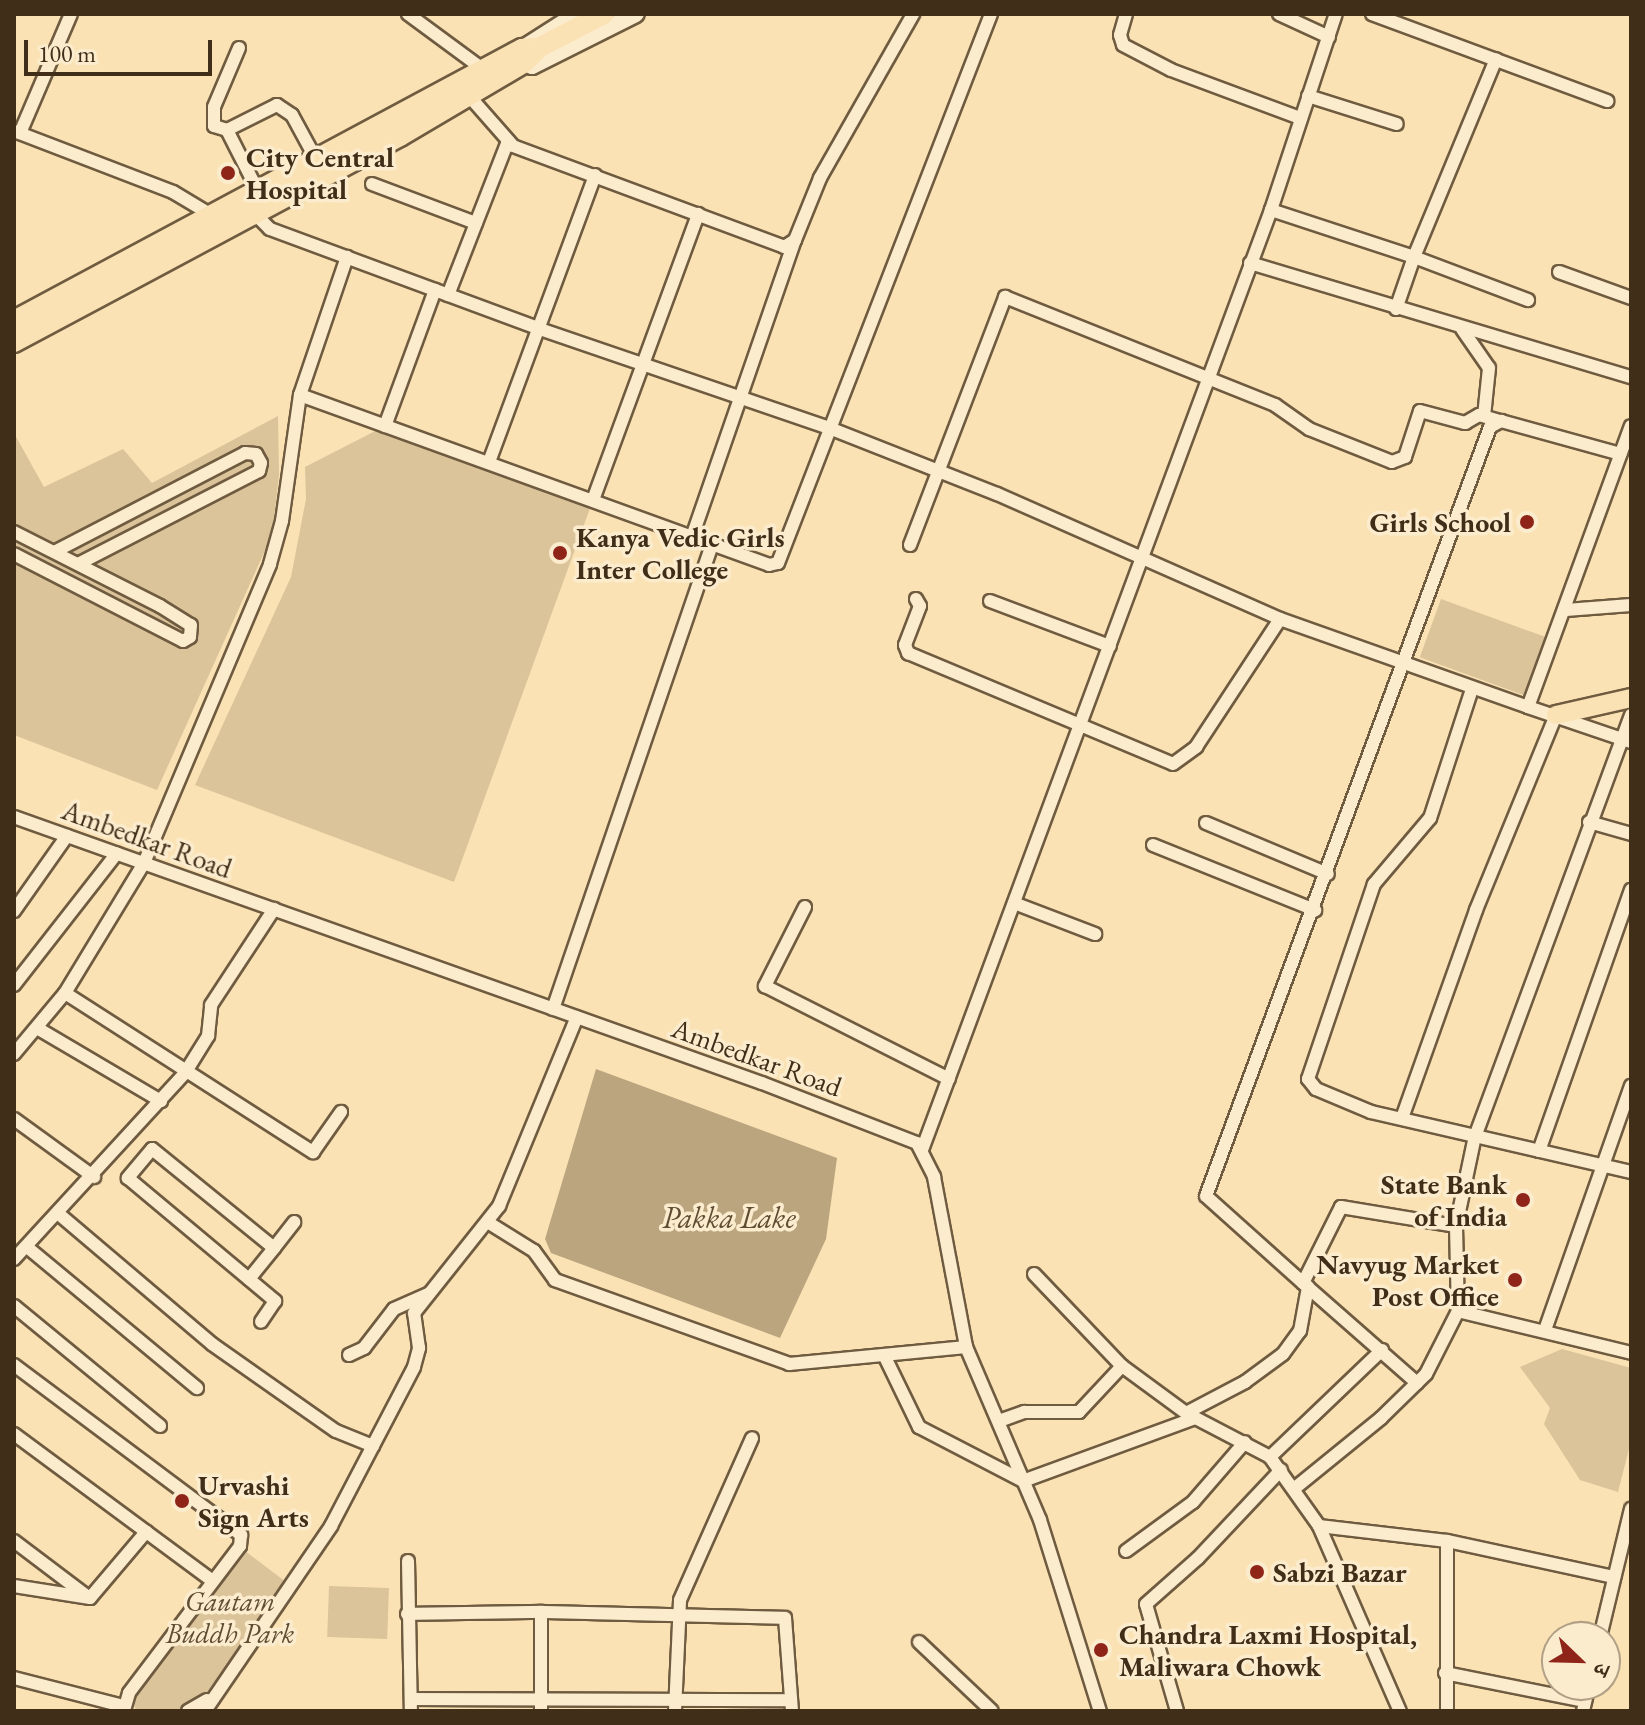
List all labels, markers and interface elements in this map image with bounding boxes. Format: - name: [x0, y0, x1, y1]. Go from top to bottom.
- scale bar: [28, 24, 216, 74]
- text: 100 m: [38, 38, 96, 69]
- place label: City Central Hospital: [246, 140, 394, 206]
- marker: City Central Hospital: [217, 162, 239, 184]
- place label: Girls School: [1369, 505, 1511, 539]
- marker: Girls School: [1518, 513, 1536, 531]
- place label: Kanya Vedic Girls Inter College: [576, 520, 784, 586]
- marker: Kanya Vedic Girls Inter College: [551, 544, 569, 562]
- street label: Ambedkar Road: [58, 793, 236, 885]
- street label: Ambedkar Road: [668, 1011, 846, 1103]
- place label: State Bank of India: [1381, 1167, 1507, 1233]
- marker: State Bank of India: [1514, 1191, 1532, 1209]
- water label: Pakka Lake: [662, 1200, 796, 1236]
- place label: Navyug Market Post Office: [1316, 1247, 1499, 1313]
- marker: Navyug Market Post Office: [1506, 1271, 1524, 1289]
- place label: Urvashi Sign Arts: [198, 1468, 309, 1534]
- marker: Urvashi Sign Arts: [173, 1492, 191, 1510]
- place label: Sabzi Bazar: [1273, 1555, 1407, 1589]
- marker: Sabzi Bazar: [1248, 1563, 1266, 1581]
- park label: Gautam Buddh Park: [166, 1584, 294, 1650]
- place label: Chandra Laxmi Hospital, Maliwara Chowk: [1119, 1617, 1417, 1683]
- north arrow: [1541, 1621, 1621, 1701]
- marker: Chandra Laxmi Hospital, Maliwara Chowk: [1090, 1639, 1112, 1661]
- text: उ: [1586, 1659, 1617, 1681]

